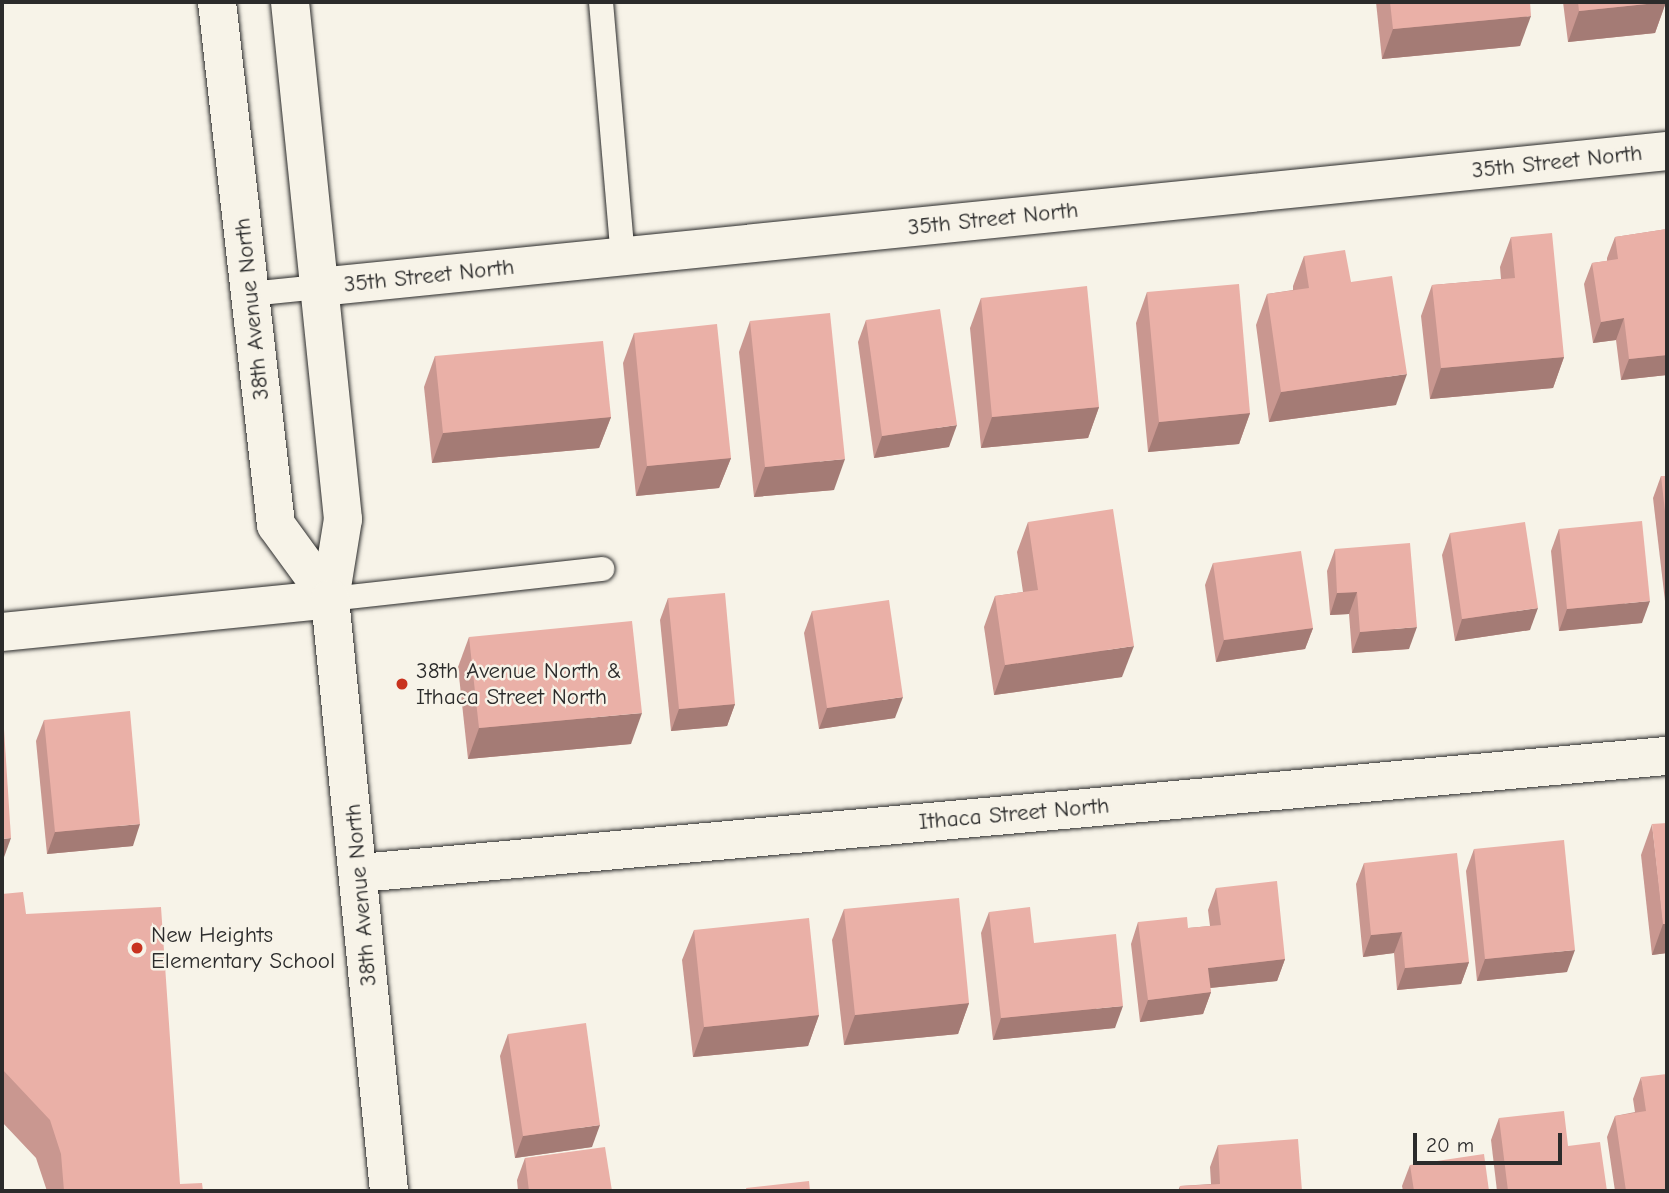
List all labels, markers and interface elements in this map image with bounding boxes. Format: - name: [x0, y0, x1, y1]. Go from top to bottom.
- street label: 35th Street North: [1470, 139, 1644, 185]
- street label: 35th Street North: [906, 196, 1080, 242]
- street label: 38th Avenue North: [229, 216, 275, 402]
- street label: 35th Street North: [342, 253, 516, 299]
- place label: 38th Avenue North & Ithaca Street North: [416, 657, 622, 711]
- marker: 38th Avenue North & Ithaca Street North: [394, 676, 410, 692]
- street label: Ithaca Street North: [918, 792, 1110, 836]
- street label: 38th Avenue North: [339, 803, 383, 987]
- place label: New Heights Elementary School: [151, 921, 335, 975]
- marker: New Heights Elementary School: [129, 940, 145, 956]
- scale bar: [1417, 1120, 1566, 1164]
- text: 20 m: [1426, 1133, 1474, 1157]

